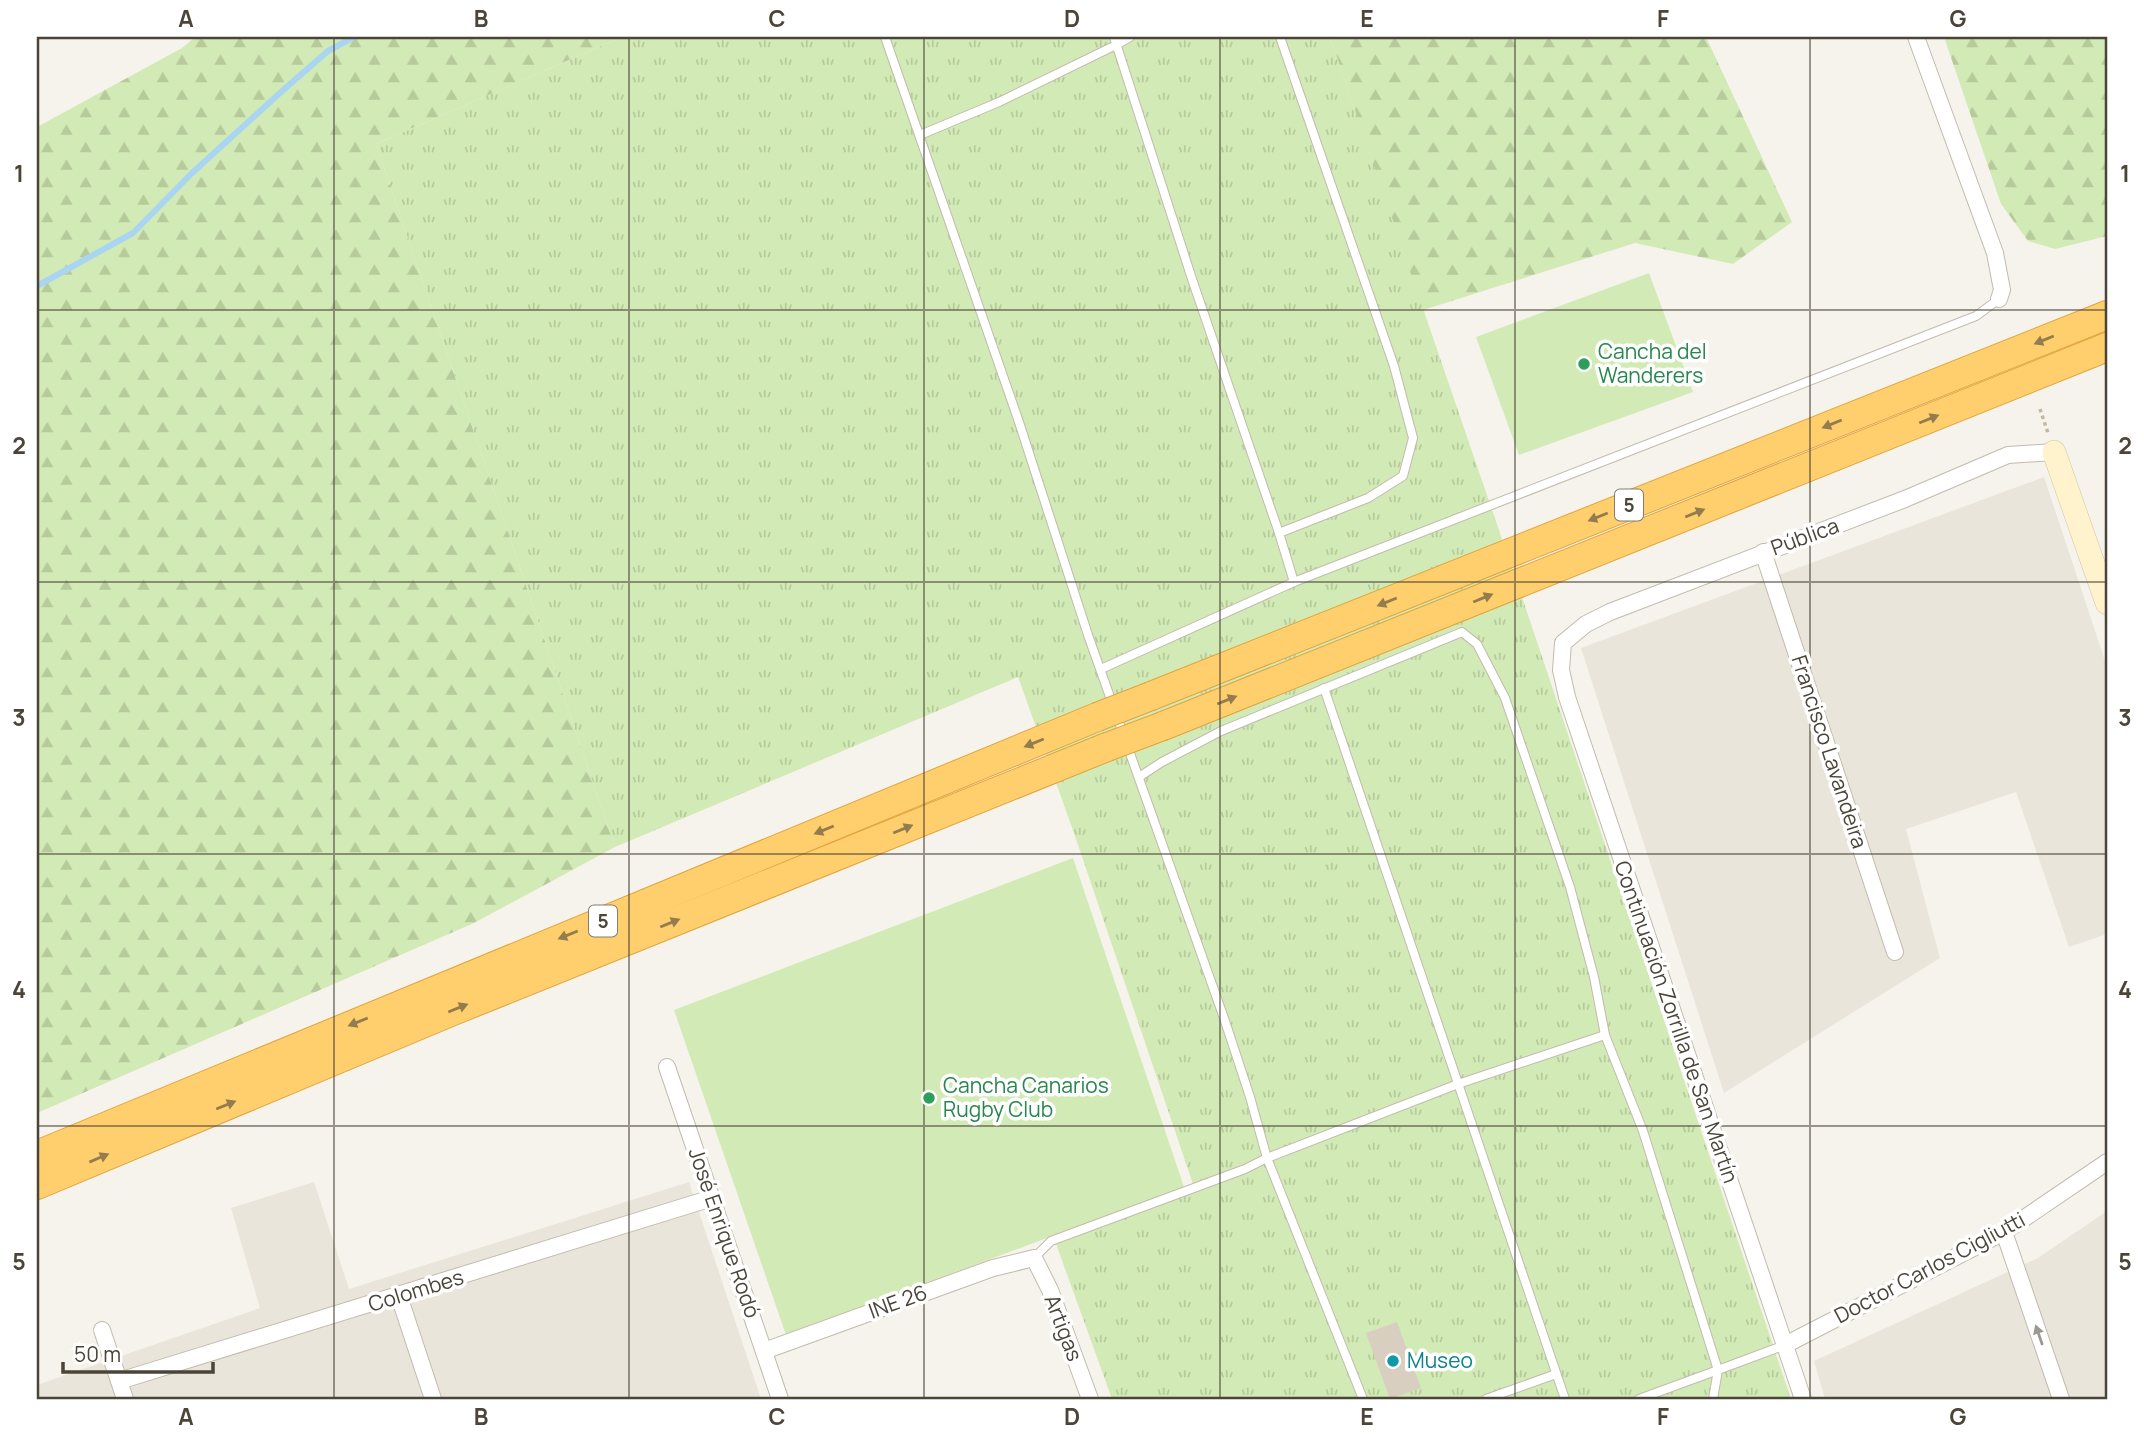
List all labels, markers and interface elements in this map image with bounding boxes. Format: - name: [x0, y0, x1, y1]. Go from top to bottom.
- text: A: [178, 2, 194, 34]
- text: B: [474, 2, 488, 34]
- text: C: [769, 2, 786, 34]
- text: D: [1064, 2, 1080, 34]
- text: E: [1360, 2, 1374, 34]
- text: F: [1657, 2, 1669, 34]
- text: G: [1950, 2, 1967, 34]
- text: 1: [14, 157, 24, 189]
- text: 1: [2120, 157, 2130, 189]
- one-way arrow: [2033, 335, 2054, 346]
- place label: Cancha del Wanderers: [1598, 337, 1707, 389]
- marker: Cancha del Wanderers: [1576, 356, 1592, 372]
- one-way arrow: [1918, 414, 1939, 425]
- one-way arrow: [1822, 418, 1843, 429]
- text: 2: [12, 429, 26, 461]
- text: 2: [2118, 429, 2132, 461]
- road number: 5: [1615, 490, 1643, 520]
- one-way arrow: [1684, 507, 1705, 518]
- street label: Pública: [1767, 511, 1843, 561]
- one-way arrow: [1588, 512, 1609, 523]
- one-way arrow: [1473, 592, 1494, 603]
- one-way arrow: [1376, 596, 1397, 607]
- street label: Francisco Lavandeira: [1786, 652, 1874, 852]
- one-way arrow: [1216, 695, 1237, 706]
- text: 3: [12, 701, 26, 733]
- text: 3: [2118, 701, 2132, 733]
- one-way arrow: [1024, 737, 1044, 749]
- one-way arrow: [893, 824, 914, 835]
- one-way arrow: [813, 825, 834, 836]
- street label: Continuación Zorrilla de San Martín: [1609, 857, 1745, 1187]
- road number: 5: [589, 906, 617, 937]
- one-way arrow: [659, 918, 680, 929]
- one-way arrow: [557, 930, 578, 941]
- text: 4: [12, 973, 26, 1005]
- text: 4: [2118, 973, 2132, 1005]
- one-way arrow: [448, 1003, 469, 1014]
- one-way arrow: [347, 1016, 368, 1027]
- place label: Cancha Canarios Rugby Club: [943, 1071, 1109, 1123]
- marker: Cancha Canarios Rugby Club: [921, 1090, 937, 1106]
- one-way arrow: [215, 1099, 236, 1110]
- street label: José Enrique Rodó: [683, 1144, 767, 1322]
- one-way arrow: [89, 1152, 110, 1163]
- street label: Doctor Carlos Cigliutti: [1829, 1205, 2030, 1329]
- text: 5: [12, 1245, 26, 1277]
- text: 5: [2118, 1245, 2132, 1277]
- street label: Colombes: [365, 1262, 467, 1318]
- street label: INE 26: [864, 1278, 931, 1325]
- street label: Artigas: [1038, 1290, 1089, 1365]
- one-way arrow: [2033, 1324, 2044, 1345]
- scale bar: [63, 1331, 214, 1375]
- text: 50 m: [74, 1340, 121, 1368]
- place label: Museo: [1407, 1346, 1473, 1374]
- marker: Museo: [1385, 1353, 1401, 1369]
- text: A: [178, 1400, 194, 1432]
- text: B: [474, 1400, 488, 1432]
- text: C: [769, 1400, 786, 1432]
- text: D: [1064, 1400, 1080, 1432]
- text: E: [1360, 1400, 1374, 1432]
- text: F: [1657, 1400, 1669, 1432]
- text: G: [1950, 1400, 1967, 1432]

